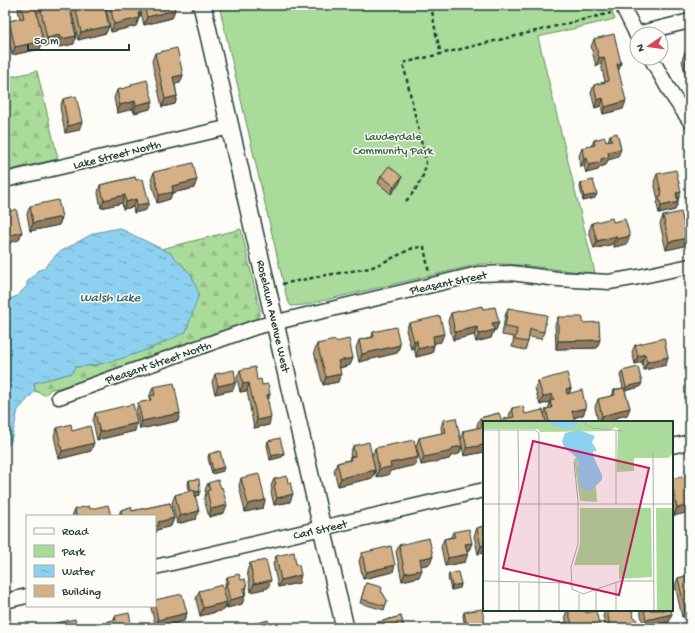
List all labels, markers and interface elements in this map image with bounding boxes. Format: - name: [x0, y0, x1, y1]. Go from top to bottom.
- scale bar: [28, 26, 129, 52]
- north arrow: [629, 26, 669, 66]
- text: 50 m: [34, 35, 59, 49]
- text: N: [635, 43, 648, 53]
- park label: Lauderdale Community Park: [353, 131, 435, 159]
- street label: Lake Street North: [72, 138, 163, 174]
- street label: Roselawn Avenue West: [252, 259, 292, 375]
- street label: Pleasant Street: [408, 269, 489, 299]
- water label: Walsh Lake: [80, 291, 142, 306]
- street label: Pleasant Street North: [103, 339, 214, 389]
- inset map: [483, 421, 673, 611]
- legend: [26, 515, 156, 607]
- street label: Carl Street: [292, 518, 350, 544]
- text: Road: [62, 526, 89, 540]
- text: Park: [61, 546, 87, 560]
- text: Water: [62, 566, 96, 580]
- text: Building: [61, 586, 101, 600]

